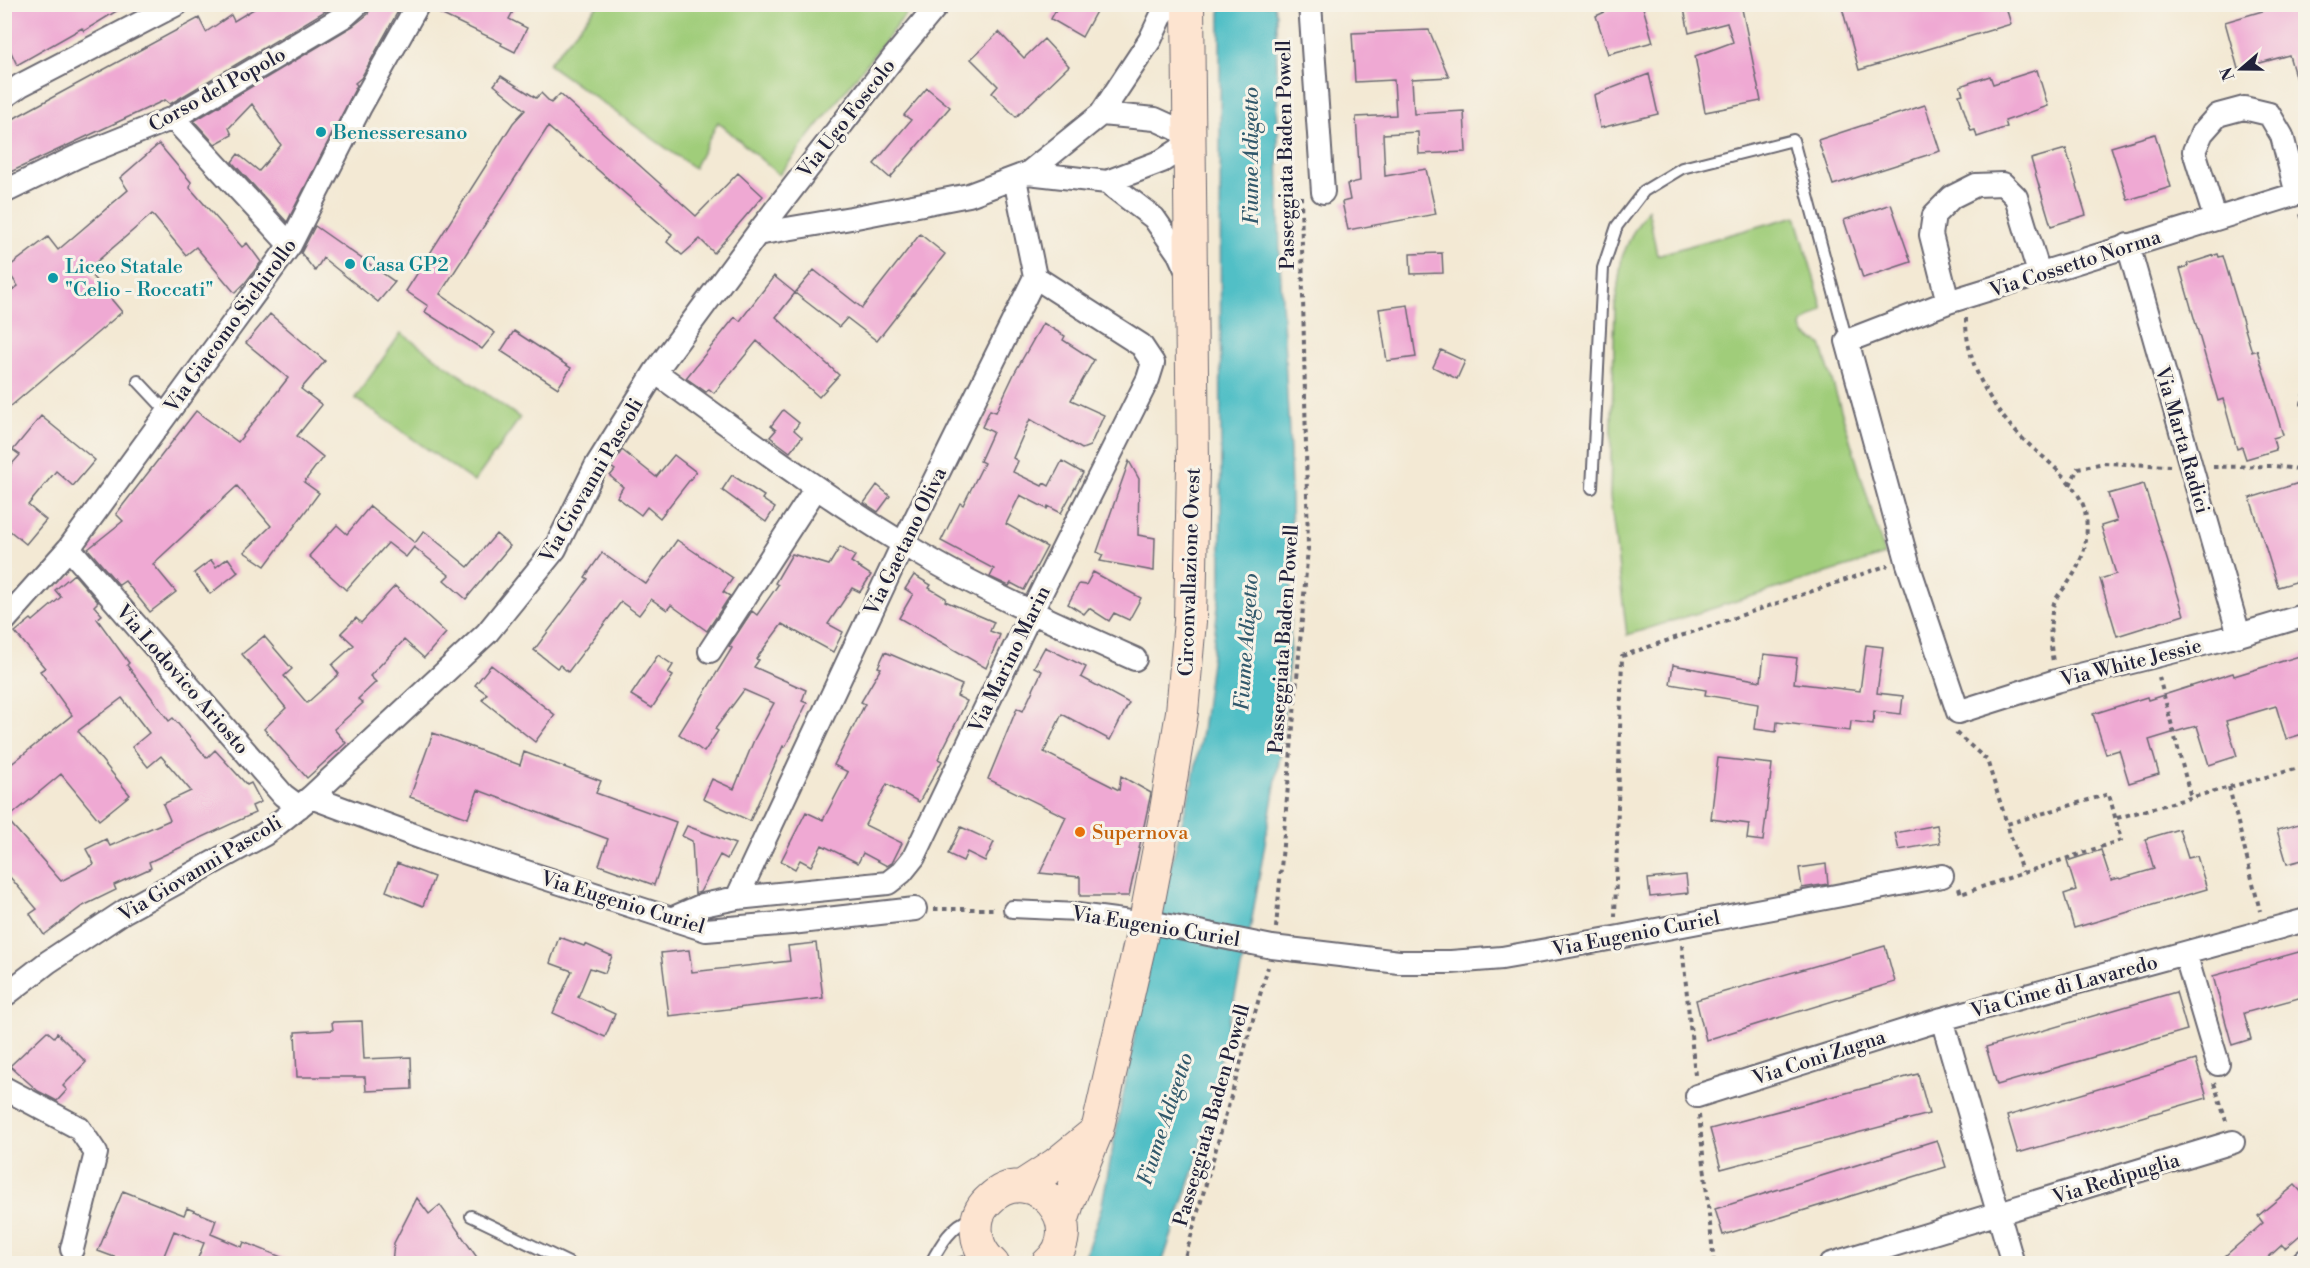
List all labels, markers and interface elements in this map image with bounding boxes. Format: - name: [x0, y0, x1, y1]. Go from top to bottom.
- north arrow: [2211, 39, 2271, 99]
- street label: Passeggiata Baden Powell: [1272, 40, 1301, 270]
- street label: Corso del Popolo: [145, 42, 291, 138]
- street label: Via Ugo Foscolo: [792, 54, 901, 184]
- text: N: [2216, 64, 2239, 83]
- water label: Fiume Adigetto: [1239, 87, 1265, 225]
- place label: Benesseresano: [332, 121, 467, 146]
- marker: Benesseresano: [314, 125, 328, 139]
- street label: Via Cossetto Norma: [1986, 225, 2165, 304]
- street label: Via Giacomo Sichirollo: [159, 234, 303, 419]
- place label: Casa GP2: [362, 253, 449, 278]
- place label: Liceo Statale "Celio - Roccati": [65, 255, 213, 303]
- marker: Casa GP2: [343, 257, 357, 271]
- marker: Liceo Statale "Celio - Roccati": [46, 271, 60, 285]
- street label: Via Marta Radici: [2148, 363, 2215, 517]
- street label: Via Giovanni Pascoli: [534, 394, 650, 568]
- street label: Via Gaetano Oliva: [859, 463, 953, 621]
- street label: Circonvallazione Ovest: [1174, 467, 1207, 677]
- street label: Passeggiata Baden Powell: [1264, 523, 1305, 755]
- water label: Fiume Adigetto: [1229, 572, 1265, 712]
- street label: Via Marino Marin: [964, 582, 1057, 738]
- street label: Via Lodovico Ariosto: [109, 599, 254, 760]
- street label: Via White Jessie: [2057, 634, 2204, 693]
- street label: Via Giovanni Pascoli: [114, 810, 287, 928]
- place label: Supernova: [1092, 821, 1189, 846]
- marker: Supernova: [1073, 825, 1087, 839]
- street label: Via Eugenio Curiel: [537, 866, 708, 940]
- street label: Via Eugenio Curiel: [1069, 902, 1242, 953]
- street label: Via Eugenio Curiel: [1549, 906, 1722, 963]
- street label: Via Cime di Lavaredo: [1967, 950, 2161, 1025]
- street label: Passeggiata Baden Powell: [1169, 1001, 1256, 1229]
- street label: Via Coni Zugna: [1749, 1025, 1890, 1092]
- water label: Fiume Adigetto: [1132, 1050, 1200, 1189]
- street label: Via Redipuglia: [2049, 1148, 2184, 1211]

